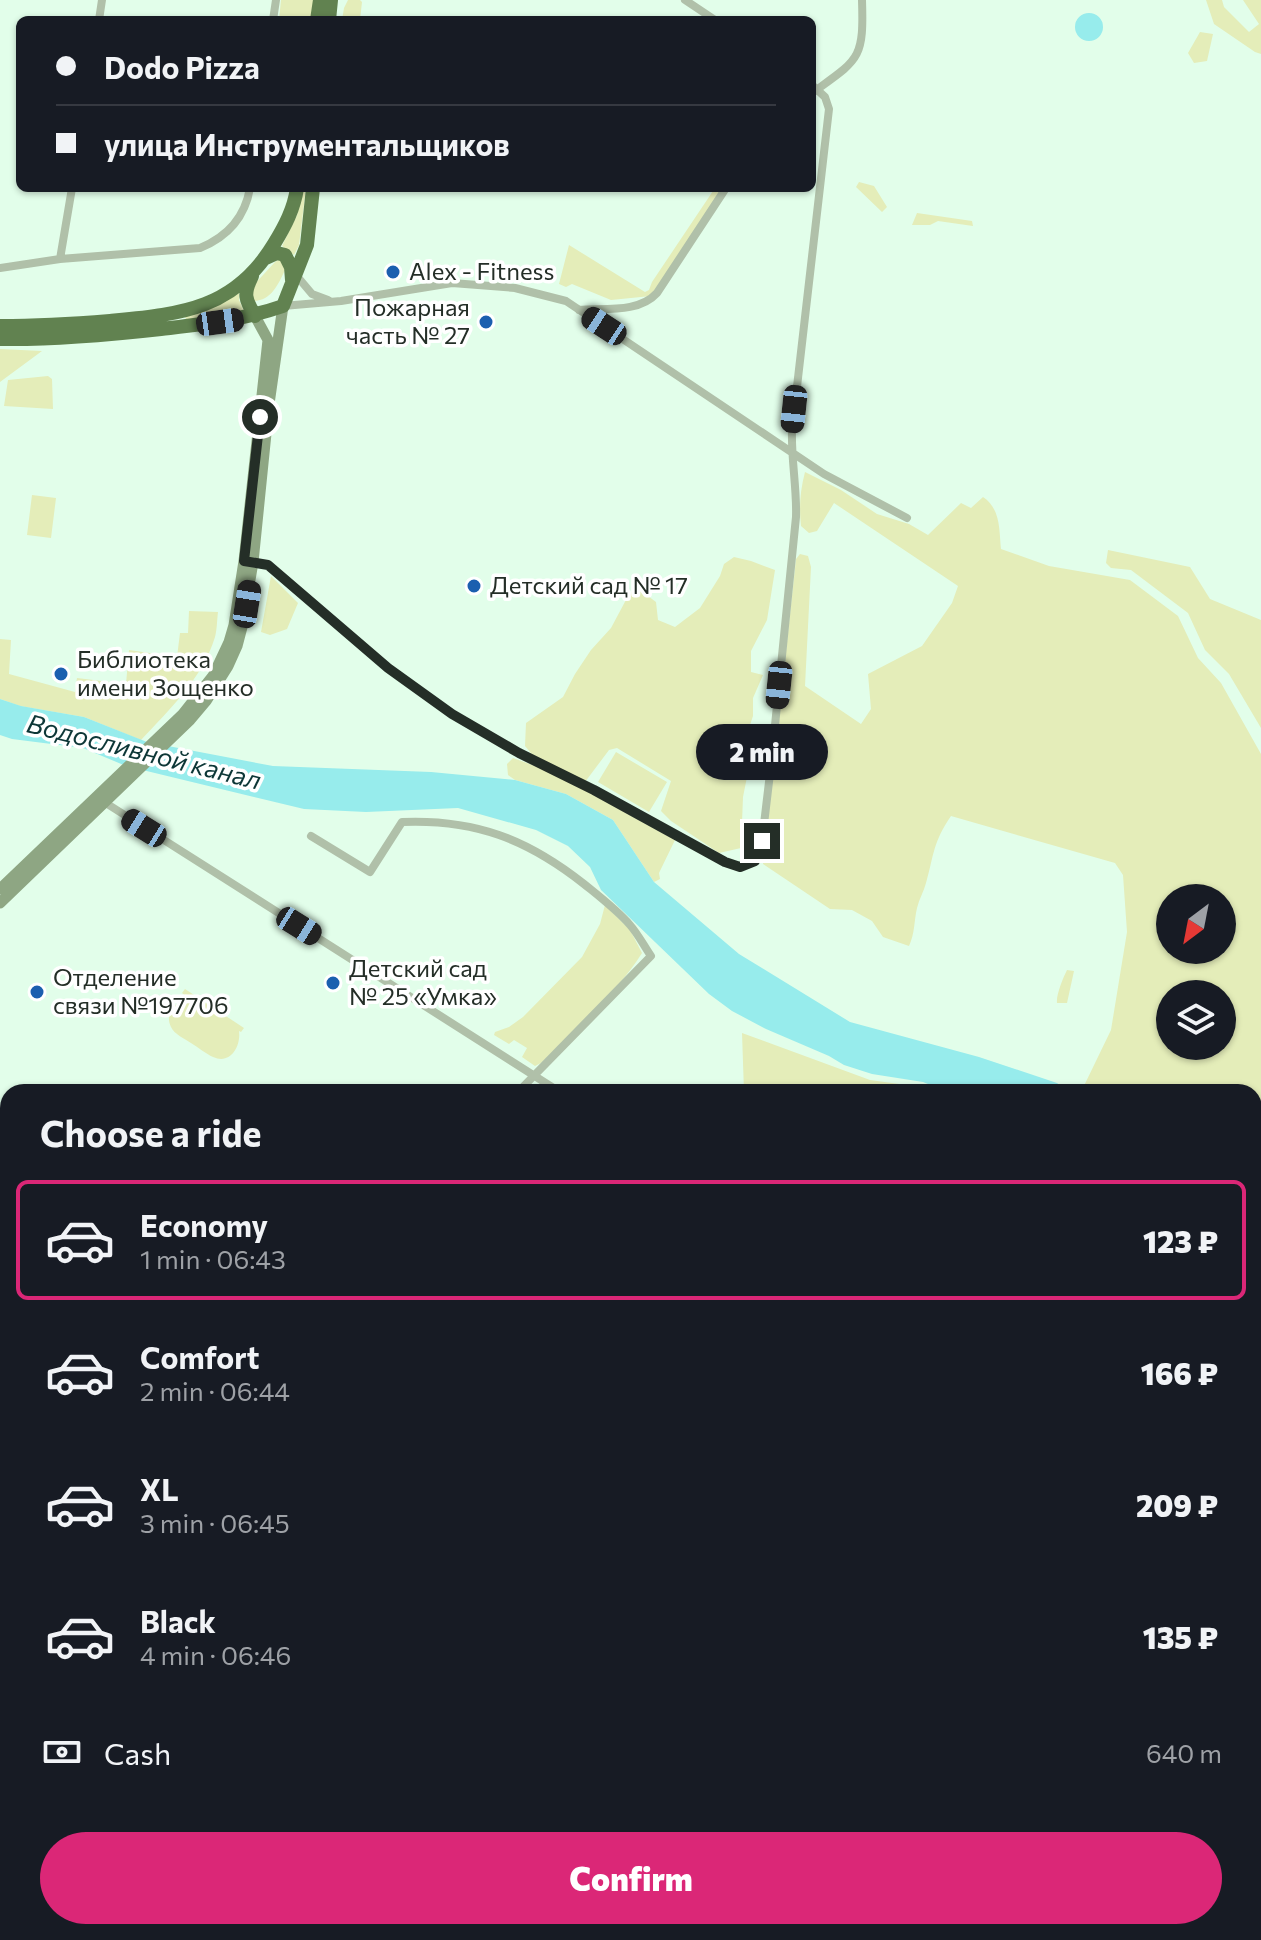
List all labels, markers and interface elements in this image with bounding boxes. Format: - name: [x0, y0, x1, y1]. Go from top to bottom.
- text: Dodo Pizza: [104, 48, 260, 85]
- text: улица Инструментальщиков: [104, 125, 510, 162]
- place label: Alex - Fitness: [409, 256, 554, 285]
- marker: Alex - Fitness: [384, 263, 402, 281]
- place label: Пожарная часть № 27: [346, 292, 470, 349]
- car: [577, 303, 631, 349]
- car: [195, 307, 245, 337]
- marker: Пожарная часть № 27: [477, 313, 495, 331]
- car: [780, 384, 808, 434]
- route start: [242, 399, 278, 435]
- place label: Детский сад № 17: [490, 570, 688, 599]
- marker: Детский сад № 17: [465, 577, 483, 595]
- car: [231, 578, 263, 630]
- place label: Библиотека имени Зощенко: [77, 644, 254, 701]
- car: [765, 660, 793, 710]
- marker: Библиотека имени Зощенко: [52, 665, 70, 683]
- water label: Водосливной канал: [24, 706, 265, 795]
- callout: 2 min: [696, 725, 828, 781]
- text: 2 min: [729, 736, 795, 767]
- car: [117, 805, 171, 851]
- route end: [744, 823, 780, 859]
- north arrow: [1156, 884, 1236, 964]
- map controls: [1156, 884, 1236, 1060]
- car: [272, 903, 326, 949]
- place label: Детский сад № 25 «Умка»: [349, 953, 497, 1010]
- place label: Отделение связи №197706: [53, 962, 229, 1019]
- marker: Детский сад № 25 «Умка»: [324, 974, 342, 992]
- button: layers: [1156, 980, 1236, 1060]
- marker: Отделение связи №197706: [28, 983, 46, 1001]
- text: Choose a ride: [40, 1110, 261, 1154]
- icon: car: [44, 1204, 116, 1276]
- text: Economy: [140, 1206, 268, 1243]
- text: 123 ₽: [1143, 1222, 1218, 1259]
- text: 1 min · 06:43: [140, 1243, 286, 1274]
- icon: car: [44, 1336, 116, 1408]
- text: Comfort: [140, 1338, 259, 1375]
- text: 166 ₽: [1141, 1354, 1218, 1391]
- text: 2 min · 06:44: [140, 1375, 290, 1406]
- icon: car: [44, 1468, 116, 1540]
- text: XL: [140, 1470, 179, 1507]
- text: 209 ₽: [1136, 1486, 1218, 1523]
- text: 3 min · 06:45: [140, 1507, 290, 1538]
- icon: car: [44, 1600, 116, 1672]
- text: Black: [140, 1602, 216, 1639]
- text: 135 ₽: [1143, 1618, 1218, 1655]
- text: 4 min · 06:46: [140, 1639, 291, 1670]
- icon: cash: [40, 1730, 84, 1774]
- text: Cash: [104, 1734, 171, 1771]
- text: 640 m: [1146, 1737, 1222, 1768]
- button: Confirm: [40, 1832, 1222, 1924]

